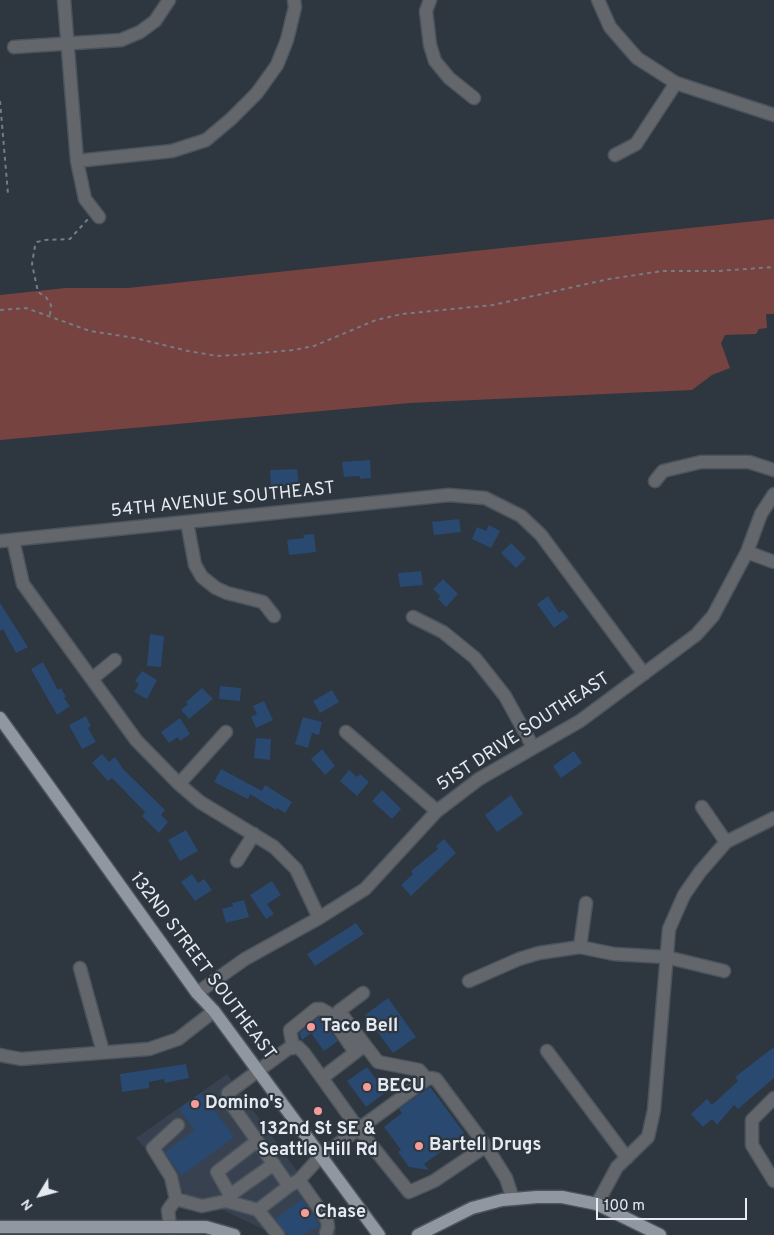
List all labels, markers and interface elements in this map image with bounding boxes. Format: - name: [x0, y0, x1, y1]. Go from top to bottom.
- street label: 54TH AVENUE SOUTHEAST: [110, 478, 336, 524]
- street label: 51ST DRIVE SOUTHEAST: [434, 669, 614, 797]
- street label: 132ND STREET SOUTHEAST: [124, 869, 280, 1065]
- place label: Taco Bell: [321, 1016, 398, 1038]
- marker: Taco Bell: [305, 1021, 317, 1033]
- place label: BECU: [377, 1076, 425, 1098]
- marker: BECU: [361, 1081, 373, 1093]
- place label: Domino's: [205, 1093, 283, 1115]
- marker: Domino's: [189, 1098, 201, 1110]
- marker: 132nd St SE & Seattle Hill Rd: [312, 1105, 324, 1117]
- place label: 132nd St SE & Seattle Hill Rd: [258, 1119, 378, 1162]
- place label: Bartell Drugs: [429, 1135, 541, 1157]
- marker: Bartell Drugs: [413, 1140, 425, 1152]
- north arrow: [15, 1170, 65, 1220]
- scale bar: [599, 1188, 750, 1220]
- text: N: [18, 1195, 37, 1213]
- text: 100 m: [604, 1197, 645, 1216]
- place label: Chase: [315, 1202, 366, 1224]
- marker: Chase: [299, 1207, 311, 1219]

